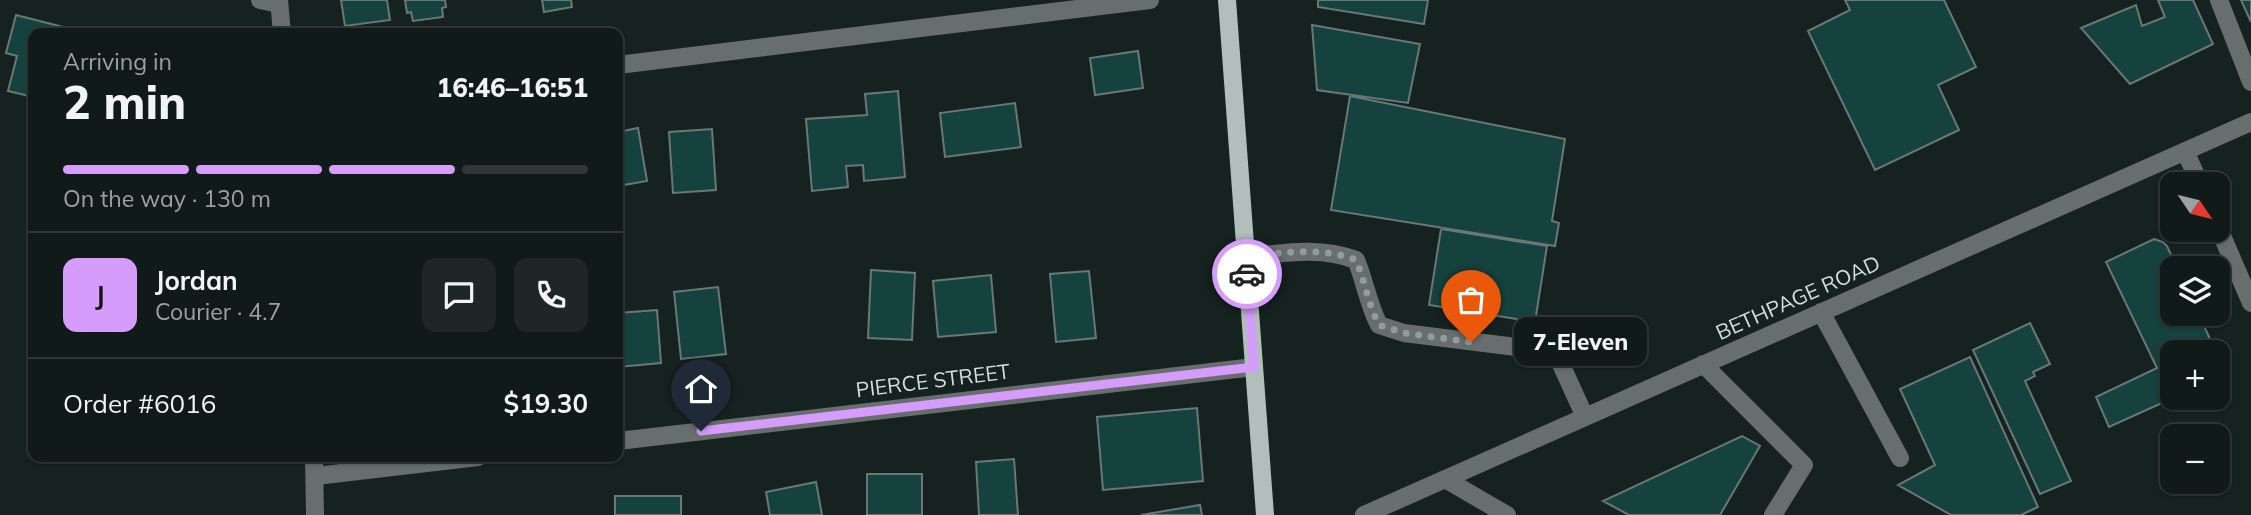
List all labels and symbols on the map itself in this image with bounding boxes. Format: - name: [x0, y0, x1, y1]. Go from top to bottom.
- north arrow: [2160, 172, 2230, 242]
- courier: [1212, 239, 1282, 309]
- street label: BETHPAGE ROAD: [1711, 249, 1884, 345]
- pin: [1441, 270, 1501, 342]
- callout: 7-Eleven: [1513, 318, 1646, 366]
- street label: PIERCE STREET: [854, 358, 1012, 402]
- pin: [671, 359, 731, 431]

